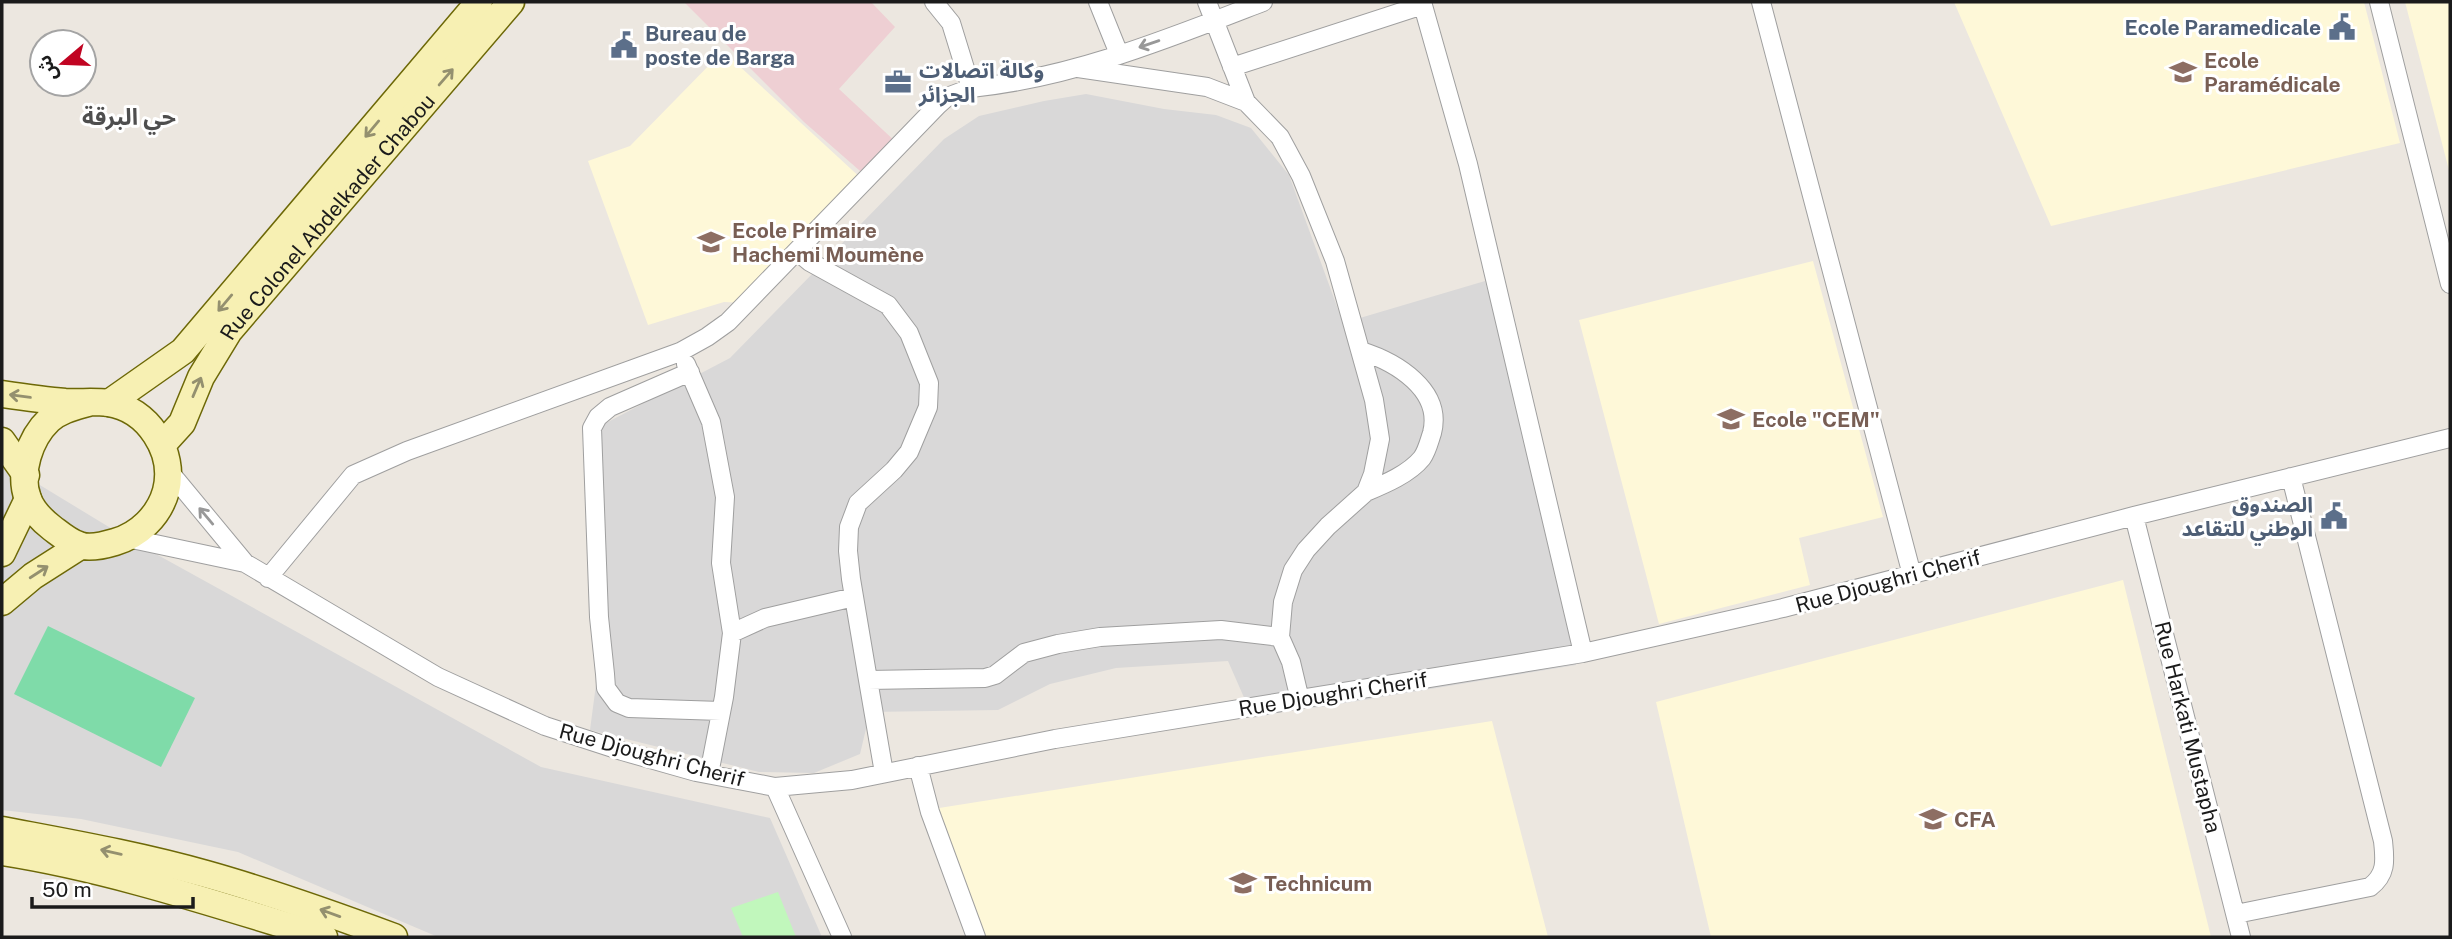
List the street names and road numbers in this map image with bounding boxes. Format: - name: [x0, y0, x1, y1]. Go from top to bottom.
- street label: Rue Colonel Abdelkader Chabou: [214, 88, 440, 344]
- street label: Rue Djoughri Cherif: [1793, 544, 1983, 618]
- street label: Rue Harkati Mustapha: [2150, 619, 2226, 835]
- street label: Rue Djoughri Cherif: [1237, 667, 1429, 721]
- street label: Rue Djoughri Cherif: [557, 718, 747, 792]

